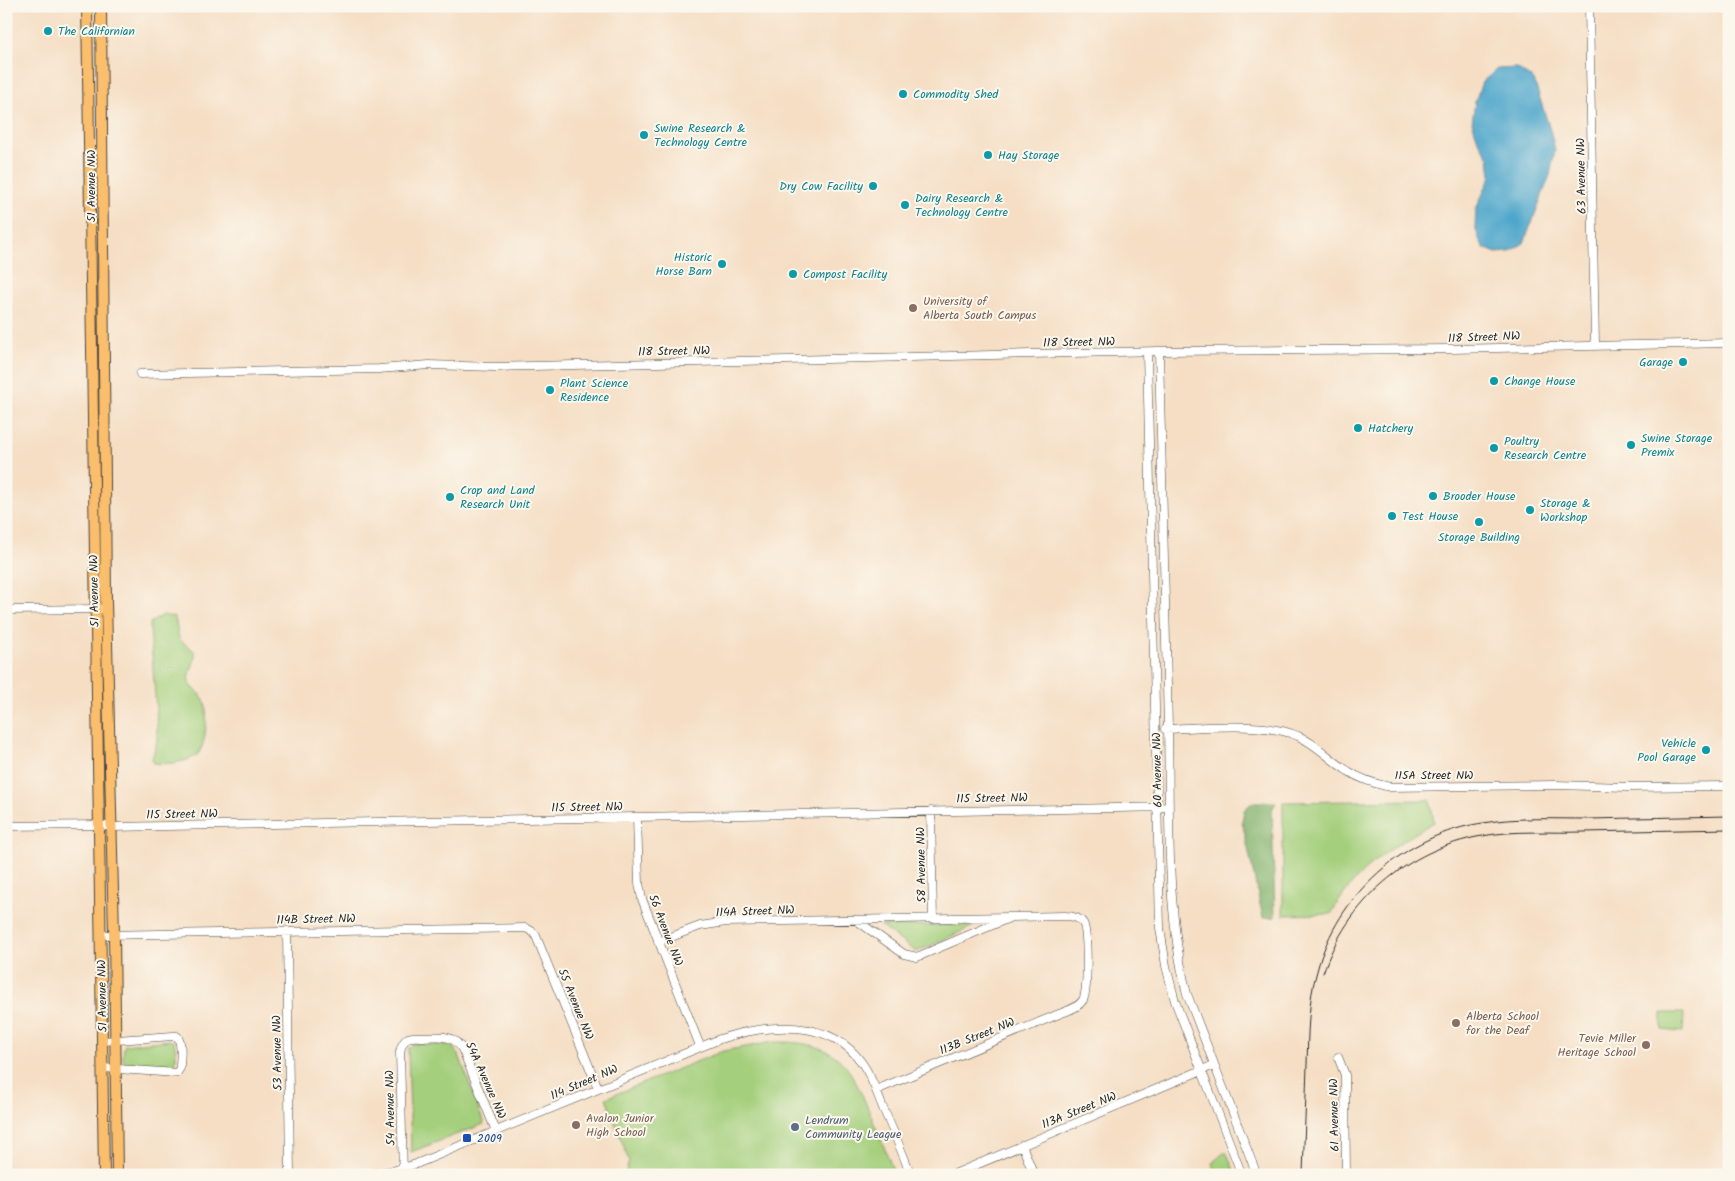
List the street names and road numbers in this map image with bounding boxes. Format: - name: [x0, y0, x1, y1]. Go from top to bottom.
- street label: 63 Avenue NW: [1571, 138, 1592, 214]
- street label: 51 Avenue NW: [82, 150, 101, 222]
- street label: 118 Street NW: [1448, 327, 1520, 348]
- street label: 118 Street NW: [1043, 332, 1115, 353]
- street label: 118 Street NW: [638, 341, 710, 362]
- street label: 51 Avenue NW: [84, 554, 105, 627]
- street label: 60 Avenue NW: [1147, 732, 1168, 808]
- street label: 115A Street NW: [1395, 766, 1473, 785]
- street label: 115 Street NW: [956, 788, 1028, 809]
- street label: 115 Street NW: [551, 797, 623, 818]
- street label: 115 Street NW: [146, 804, 218, 825]
- street label: 58 Avenue NW: [911, 827, 932, 903]
- street label: 56 Avenue NW: [643, 891, 688, 969]
- street label: 114A Street NW: [715, 901, 795, 922]
- street label: 114B Street NW: [276, 909, 356, 930]
- street label: 51 Avenue NW: [92, 959, 113, 1032]
- street label: 55 Avenue NW: [553, 966, 598, 1043]
- street label: 113B Street NW: [937, 1013, 1018, 1060]
- street label: 53 Avenue NW: [267, 1015, 288, 1091]
- street label: 54A Avenue NW: [460, 1039, 511, 1122]
- street label: 114 Street NW: [547, 1060, 621, 1105]
- street label: 54 Avenue NW: [380, 1070, 401, 1146]
- street label: 61 Avenue NW: [1324, 1078, 1345, 1152]
- street label: 113A Street NW: [1039, 1087, 1119, 1134]

